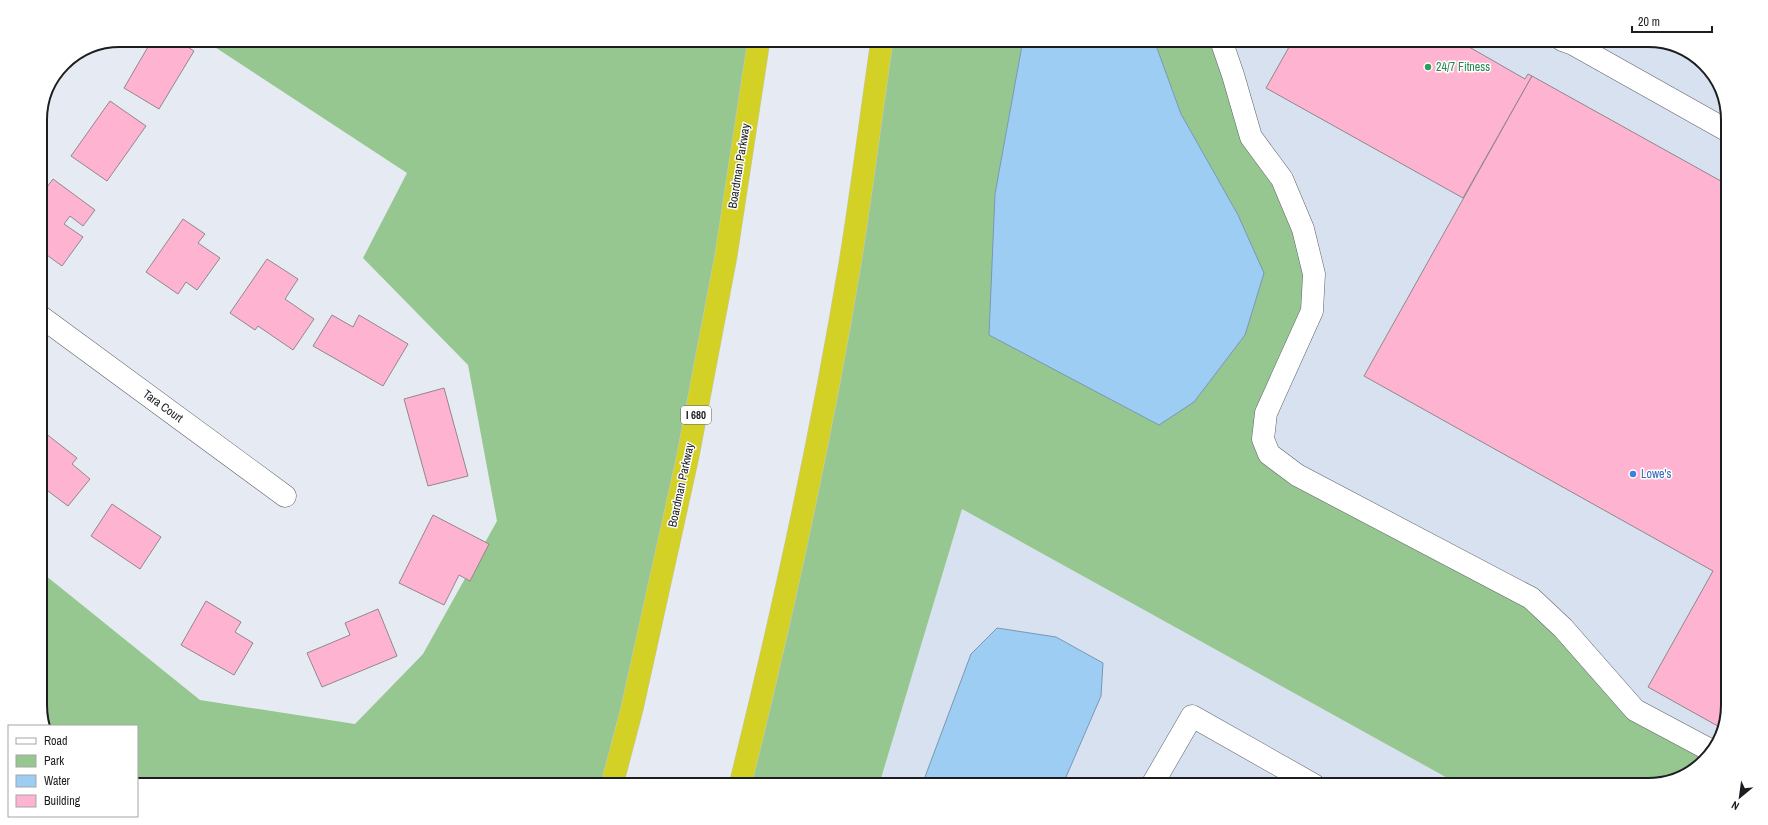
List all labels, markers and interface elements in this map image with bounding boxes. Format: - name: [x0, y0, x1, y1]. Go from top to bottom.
- scale bar: [1632, 8, 1712, 34]
- text: 20 m: [1638, 14, 1660, 30]
- place label: 24/7 Fitness: [1436, 59, 1490, 75]
- marker: 24/7 Fitness: [1423, 62, 1433, 72]
- street label: Boardman Parkway: [724, 122, 754, 210]
- street label: Tara Court: [140, 386, 187, 426]
- road number: I 680: [681, 406, 711, 424]
- street label: Boardman Parkway: [664, 441, 698, 529]
- place label: Lowe's: [1641, 466, 1671, 482]
- marker: Lowe's: [1628, 469, 1638, 479]
- legend: [8, 725, 138, 817]
- text: Road: [44, 733, 68, 749]
- text: Park: [44, 753, 64, 769]
- text: Water: [44, 773, 71, 789]
- north arrow: [1720, 777, 1760, 817]
- text: Building: [44, 793, 81, 809]
- text: N: [1729, 798, 1741, 813]

